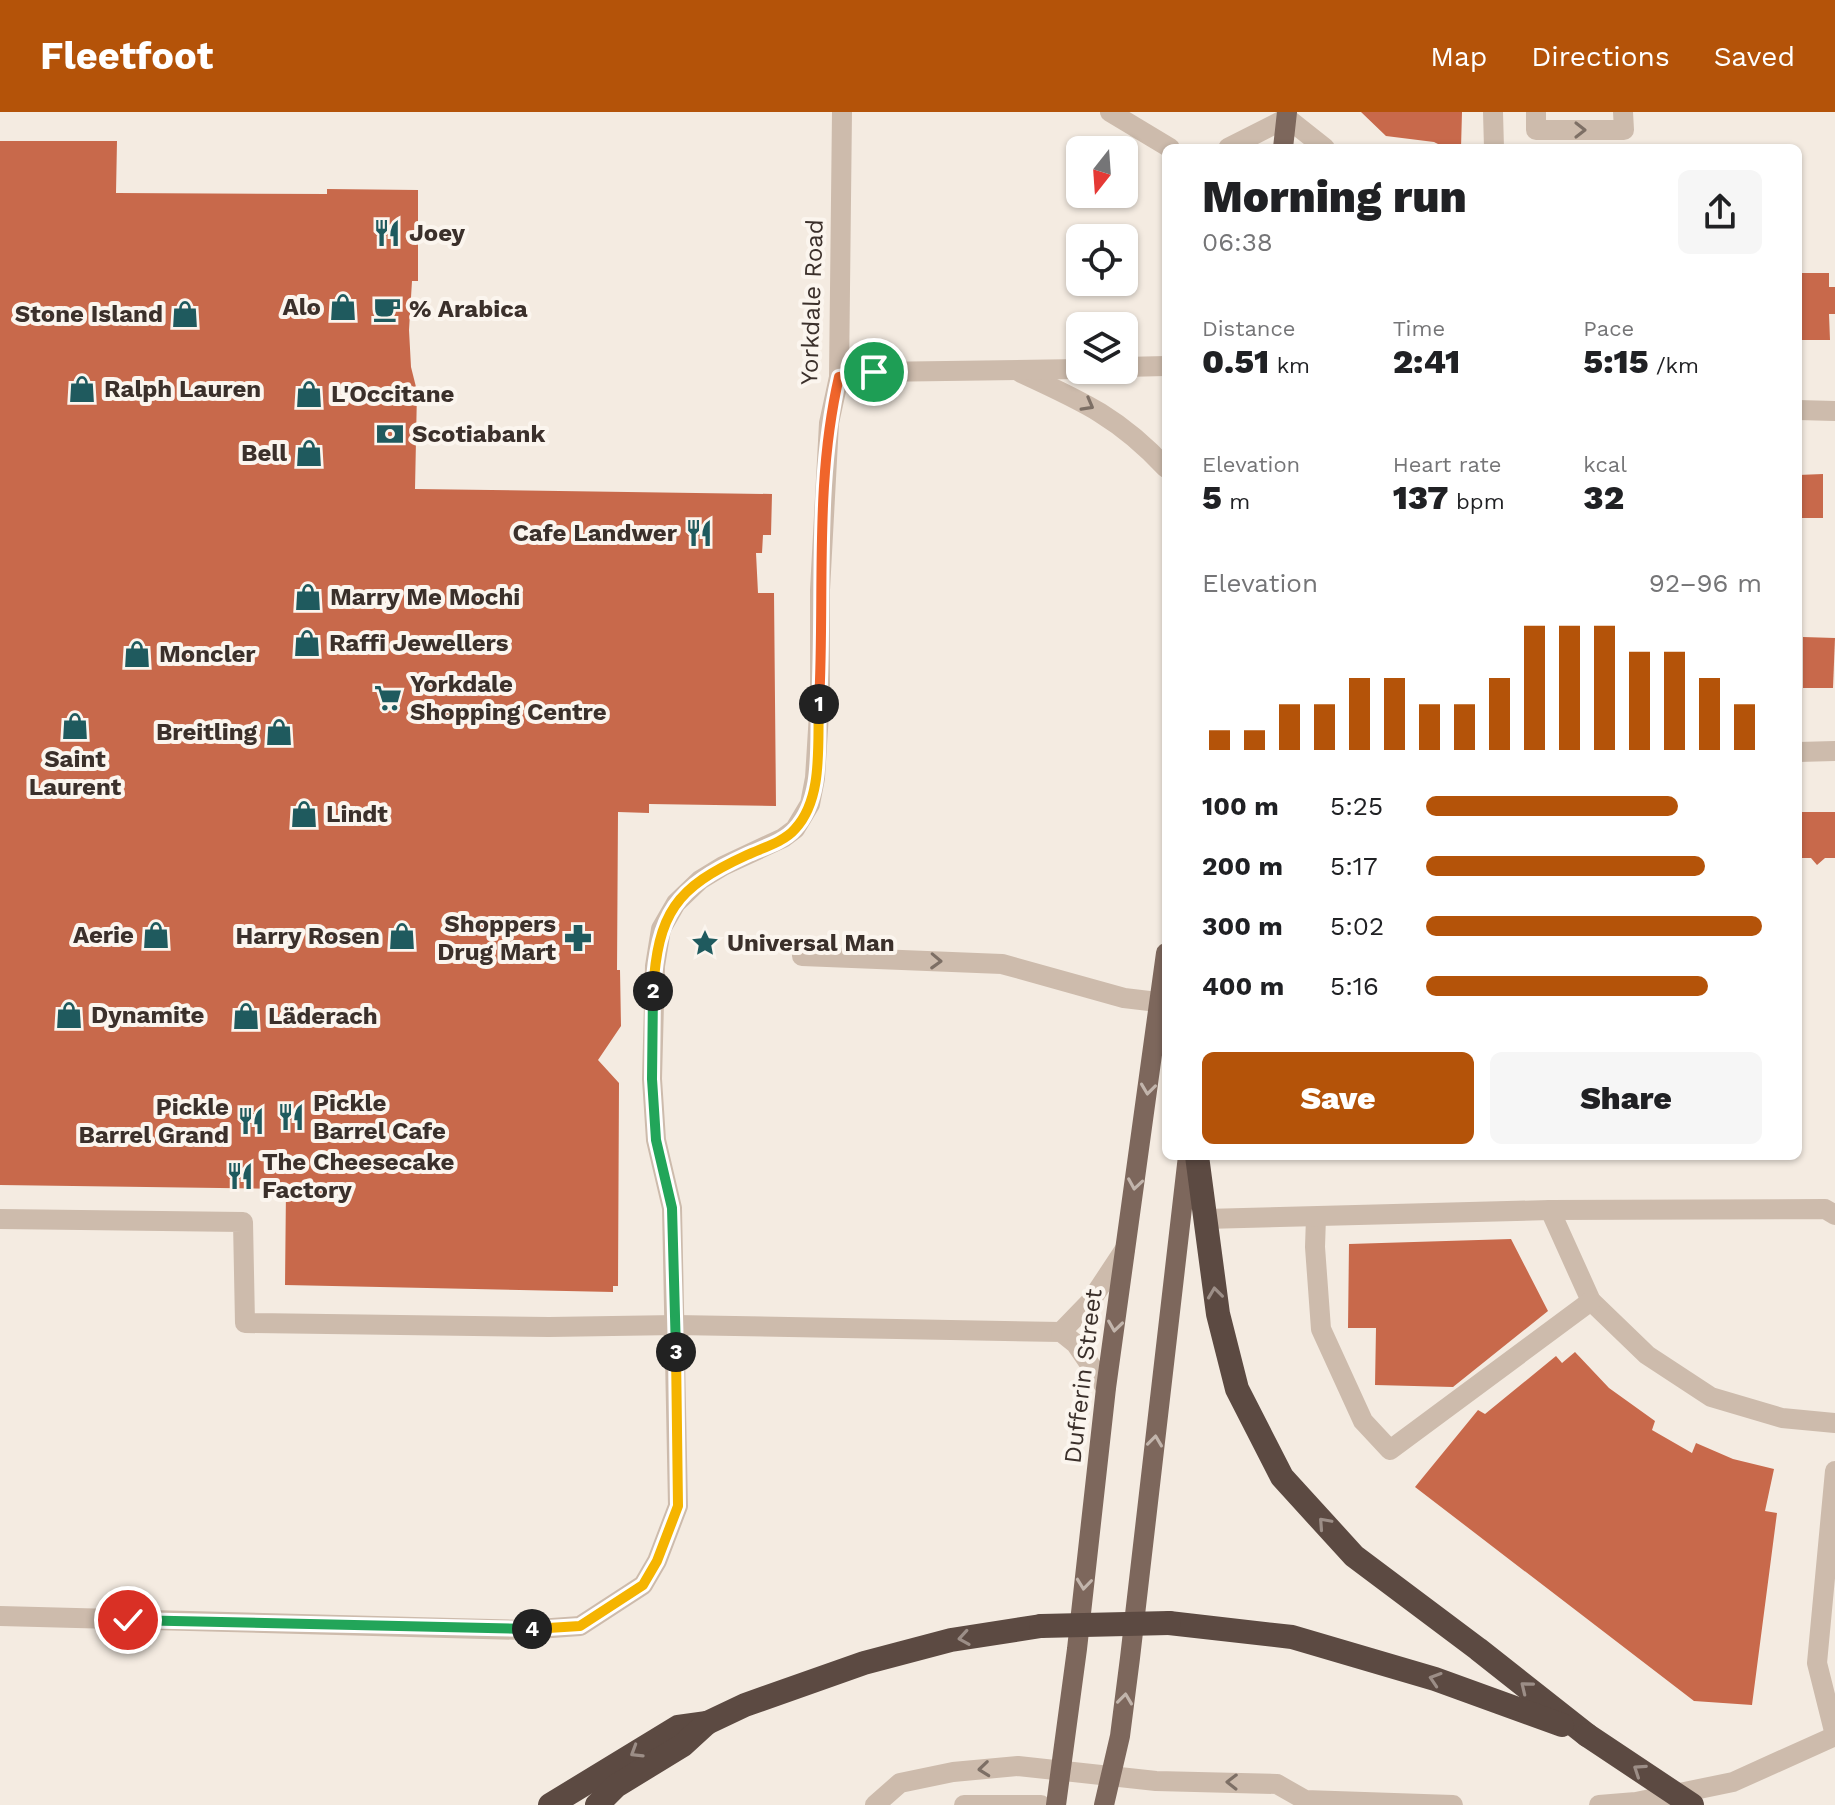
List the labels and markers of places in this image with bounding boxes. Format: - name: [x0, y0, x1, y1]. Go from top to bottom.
- restaurant icon: Joey: [372, 218, 402, 248]
- place label: Joey: [409, 219, 466, 247]
- shop icon: Alo: [328, 292, 358, 322]
- place label: Alo: [283, 293, 321, 321]
- cafe icon: % Arabica: [372, 294, 402, 324]
- place label: % Arabica: [409, 295, 528, 323]
- shop icon: Stone Island: [170, 299, 200, 329]
- place label: Stone Island: [15, 300, 163, 328]
- pin: [840, 338, 908, 406]
- shop icon: Ralph Lauren: [67, 374, 97, 404]
- place label: Ralph Lauren: [104, 375, 261, 403]
- shop icon: L'Occitane: [294, 379, 324, 409]
- place label: L'Occitane: [331, 380, 455, 408]
- bank icon: Scotiabank: [375, 419, 405, 449]
- place label: Scotiabank: [412, 420, 545, 448]
- shop icon: Bell: [294, 438, 324, 468]
- place label: Bell: [241, 439, 287, 467]
- restaurant icon: Cafe Landwer: [684, 518, 714, 548]
- place label: Cafe Landwer: [512, 519, 678, 547]
- shop icon: Marry Me Mochi: [293, 582, 323, 612]
- place label: Marry Me Mochi: [330, 583, 520, 611]
- shop icon: Raffi Jewellers: [292, 628, 322, 658]
- place label: Raffi Jewellers: [329, 629, 509, 657]
- shop icon: Moncler: [122, 639, 152, 669]
- place label: Moncler: [159, 640, 256, 668]
- place label: Yorkdale Shopping Centre: [410, 670, 607, 726]
- supermarket icon: Yorkdale Shopping Centre: [373, 683, 403, 713]
- pin: 1: [799, 684, 839, 724]
- shop icon: Saint Laurent: [60, 711, 90, 741]
- shop icon: Breitling: [264, 717, 294, 747]
- place label: Breitling: [156, 718, 258, 746]
- place label: Saint Laurent: [29, 745, 122, 801]
- shop icon: Lindt: [289, 799, 319, 829]
- place label: Lindt: [326, 800, 388, 828]
- place label: Shoppers Drug Mart: [437, 910, 556, 966]
- shop icon: Aerie: [141, 920, 171, 950]
- place label: Aerie: [73, 921, 134, 949]
- shop icon: Harry Rosen: [387, 921, 417, 951]
- place label: Harry Rosen: [236, 922, 380, 950]
- pharmacy icon: Shoppers Drug Mart: [563, 923, 593, 953]
- place icon: Universal Man: [690, 928, 720, 958]
- place label: Universal Man: [727, 929, 895, 957]
- pin: 2: [633, 971, 673, 1011]
- shop icon: Dynamite: [54, 1000, 84, 1030]
- place label: Dynamite: [91, 1001, 205, 1029]
- shop icon: Läderach: [231, 1001, 261, 1031]
- place label: Läderach: [268, 1002, 378, 1030]
- place label: Pickle Barrel Cafe: [313, 1089, 446, 1145]
- place label: Pickle Barrel Grand: [79, 1093, 229, 1149]
- restaurant icon: Pickle Barrel Cafe: [276, 1102, 306, 1132]
- restaurant icon: Pickle Barrel Grand: [236, 1106, 266, 1136]
- place label: The Cheesecake Factory: [262, 1148, 455, 1204]
- restaurant icon: The Cheesecake Factory: [225, 1161, 255, 1191]
- pin: 3: [656, 1332, 696, 1372]
- pin: [94, 1586, 162, 1654]
- pin: 4: [512, 1609, 552, 1649]

